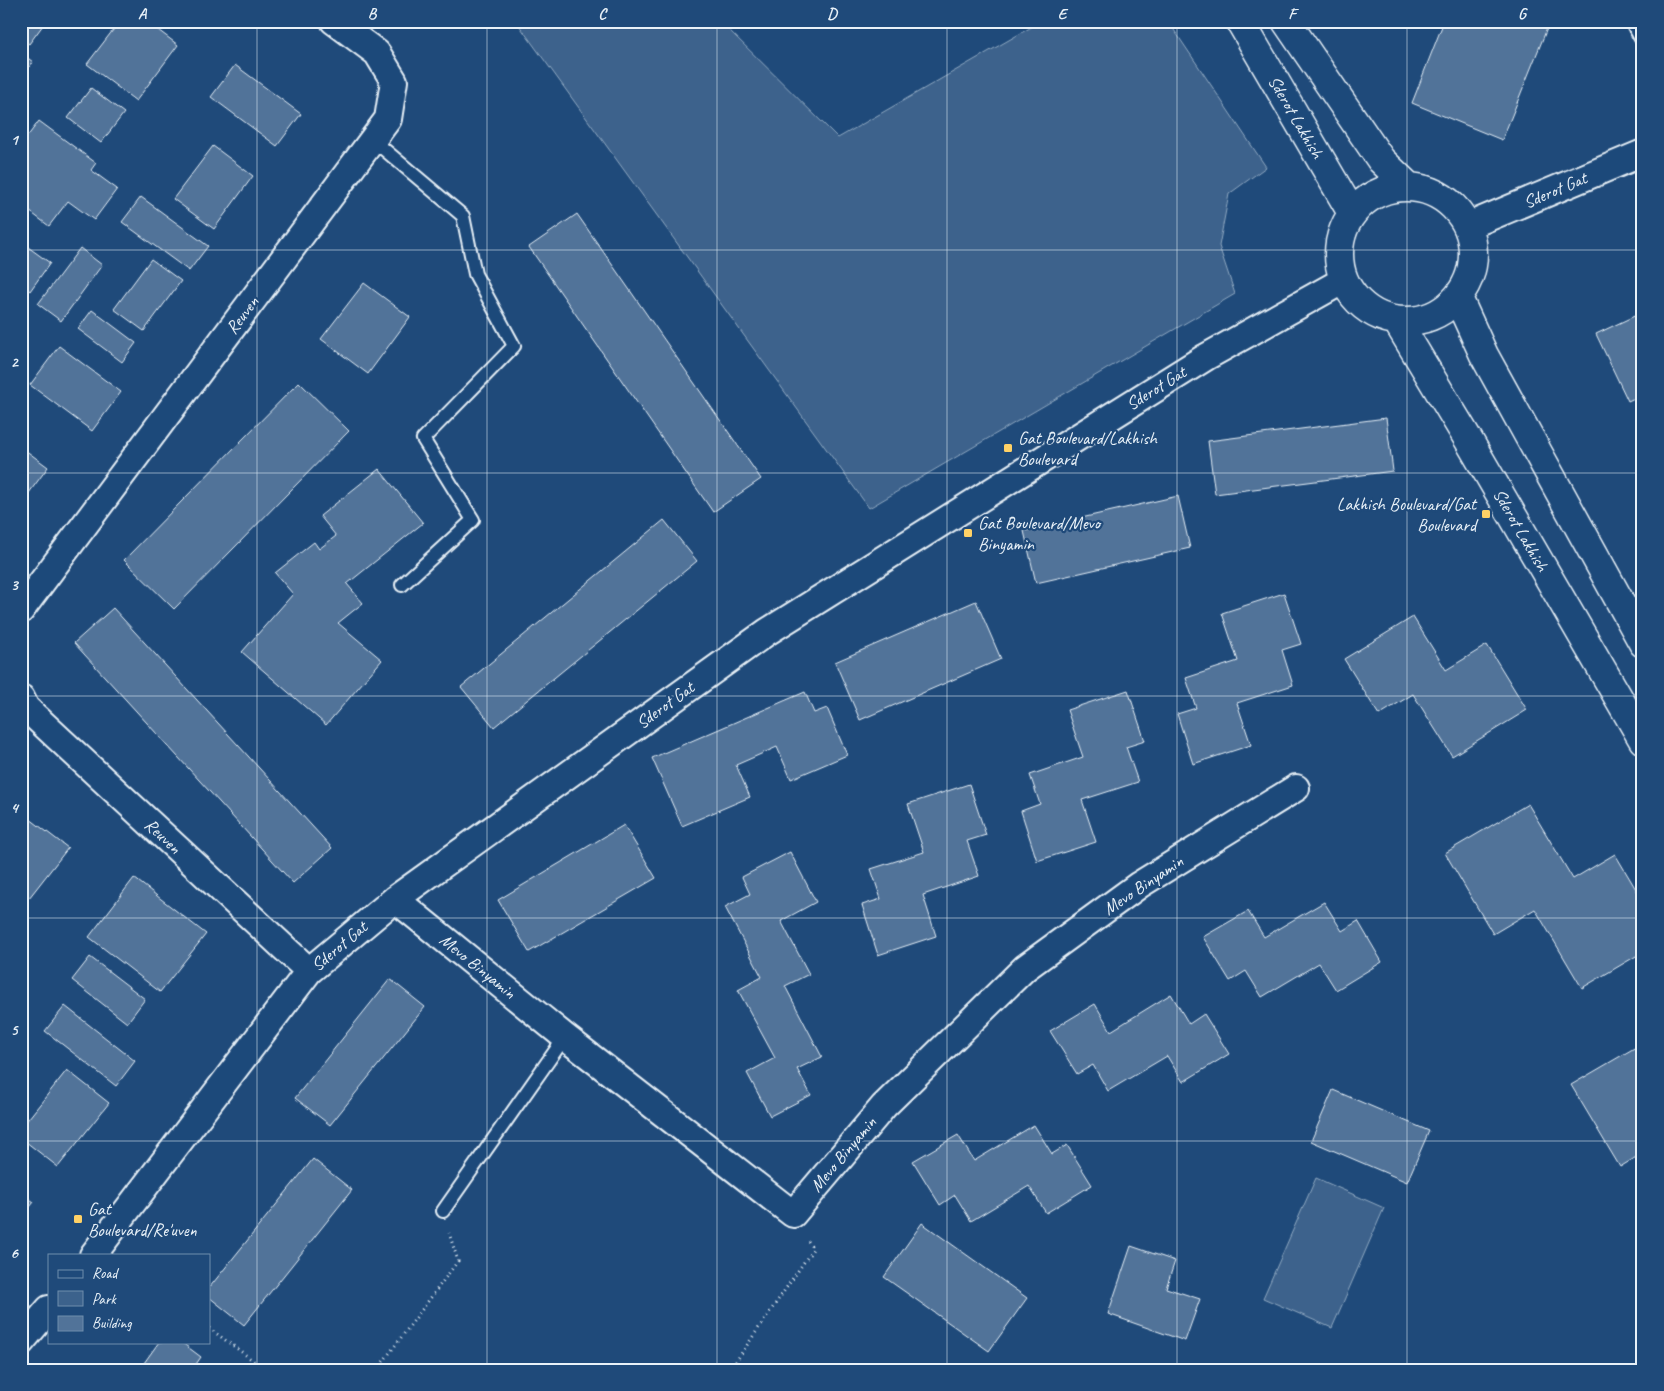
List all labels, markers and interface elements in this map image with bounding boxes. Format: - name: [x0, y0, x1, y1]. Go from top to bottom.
- text: A: [138, 4, 148, 24]
- text: B: [368, 4, 378, 24]
- text: C: [598, 4, 608, 24]
- text: D: [827, 4, 838, 24]
- text: E: [1058, 4, 1069, 24]
- text: F: [1288, 4, 1299, 24]
- text: G: [1518, 4, 1528, 24]
- street label: Sderot Lakhish: [1263, 72, 1329, 164]
- text: 1: [10, 130, 19, 150]
- street label: Sderot Gat: [1520, 166, 1592, 213]
- street label: Reuven: [221, 291, 264, 338]
- text: 2: [10, 352, 19, 372]
- street label: Sderot Gat: [1122, 360, 1192, 415]
- place label: Gat Boulevard/Lakhish Boulevard: [1018, 427, 1159, 470]
- marker: Gat Boulevard/Lakhish Boulevard: [1002, 442, 1014, 454]
- street label: Sderot Lakhish: [1488, 485, 1554, 577]
- place label: Lakhish Boulevard/Gat Boulevard: [1337, 493, 1479, 536]
- marker: Lakhish Boulevard/Gat Boulevard: [1480, 508, 1492, 520]
- place label: Gat Boulevard/Mevo Binyamin: [978, 512, 1102, 555]
- marker: Gat Boulevard/Mevo Binyamin: [962, 527, 974, 539]
- text: 3: [10, 575, 19, 595]
- street label: Sderot Gat: [632, 675, 700, 733]
- text: 4: [10, 798, 19, 818]
- street label: Reuven: [140, 814, 186, 859]
- street label: Mevo Binyamin: [1099, 850, 1188, 920]
- street label: Sderot Gat: [306, 915, 373, 976]
- street label: Mevo Binyamin: [435, 929, 521, 1004]
- text: 5: [11, 1020, 20, 1040]
- street label: Mevo Binyamin: [805, 1111, 881, 1196]
- place label: Gat Boulevard/Re'uven: [88, 1198, 197, 1241]
- marker: Gat Boulevard/Re'uven: [72, 1213, 84, 1225]
- text: 6: [10, 1243, 19, 1263]
- legend: [48, 1254, 210, 1344]
- text: Road: [92, 1264, 119, 1283]
- text: Park: [92, 1290, 117, 1309]
- text: Building: [92, 1314, 132, 1333]

